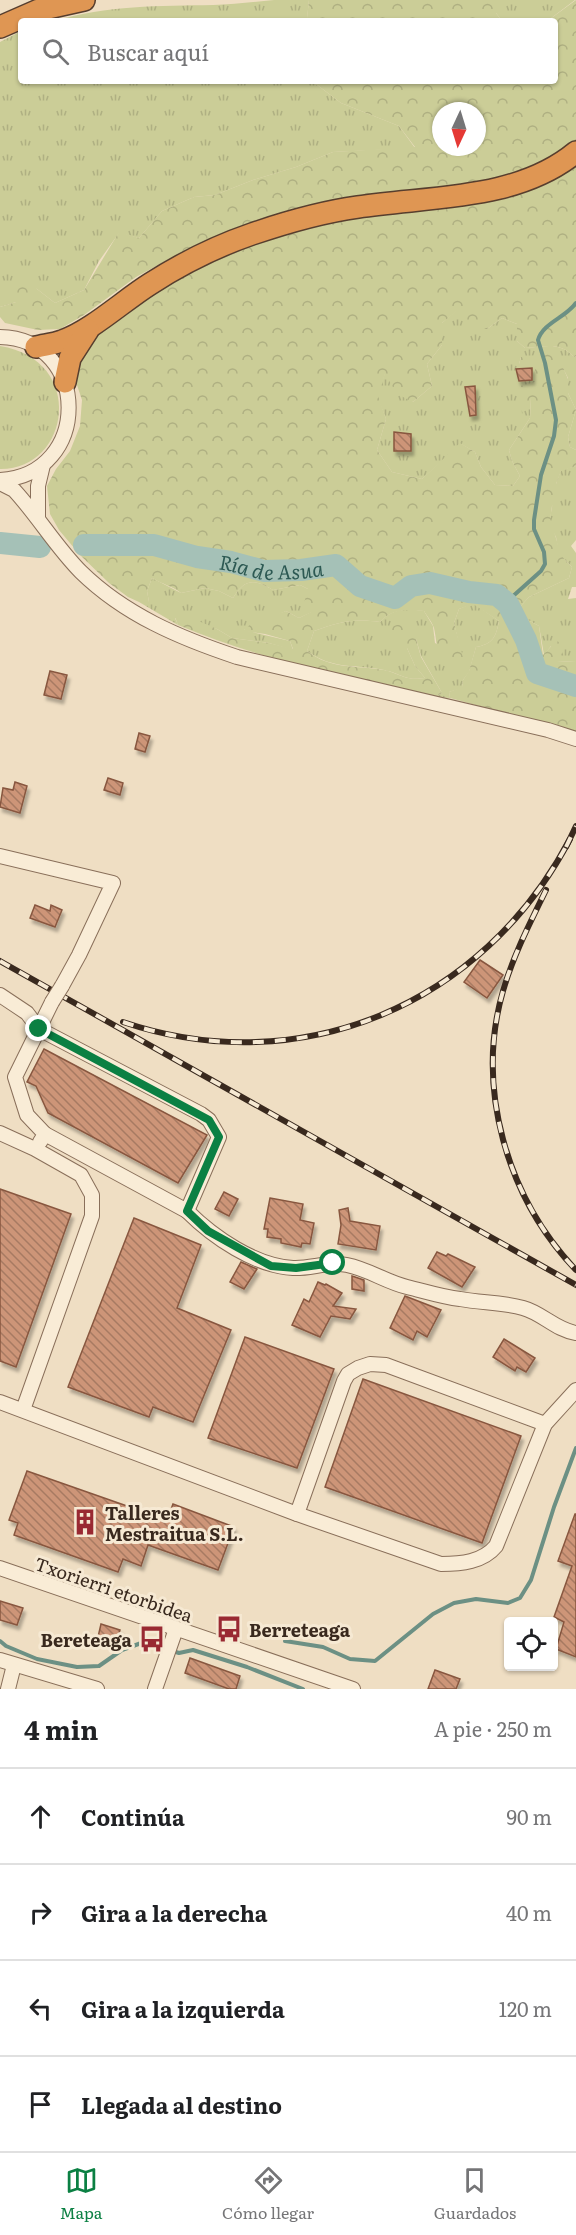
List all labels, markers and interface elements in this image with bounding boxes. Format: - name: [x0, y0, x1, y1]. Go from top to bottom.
- search box: [18, 18, 558, 84]
- icon: search: [39, 35, 72, 68]
- text: Buscar aquí: [87, 35, 209, 68]
- north arrow: [432, 102, 486, 156]
- water label: Ría de Asua: [217, 545, 326, 586]
- route end: [25, 1015, 51, 1041]
- route start: [319, 1249, 345, 1275]
- place label: Talleres Mestraitua S.L.: [105, 1499, 244, 1547]
- building icon: Talleres Mestraitua S.L.: [70, 1507, 100, 1537]
- street label: Txorierri etorbidea: [31, 1549, 197, 1629]
- bus stop icon: Berreteaga: [214, 1614, 244, 1644]
- place label: Berreteaga: [249, 1616, 351, 1643]
- map controls: [504, 1617, 558, 1671]
- button: locate: [504, 1617, 558, 1671]
- bus stop icon: Bereteaga: [137, 1624, 167, 1654]
- place label: Bereteaga: [41, 1626, 133, 1653]
- text: 4 min: [24, 1709, 98, 1748]
- text: A pie · 250 m: [434, 1713, 552, 1743]
- icon: ahead: [24, 1800, 57, 1833]
- text: Continúa: [81, 1800, 185, 1833]
- text: 90 m: [507, 1801, 552, 1831]
- icon: right: [24, 1896, 57, 1929]
- text: Gira a la derecha: [81, 1896, 268, 1929]
- text: 40 m: [506, 1897, 552, 1927]
- icon: left: [24, 1992, 57, 2025]
- text: Gira a la izquierda: [81, 1992, 285, 2025]
- text: 120 m: [499, 1993, 552, 2023]
- icon: arrive: [24, 2088, 57, 2121]
- text: Llegada al destino: [81, 2088, 282, 2121]
- tab: Mapa: [60, 2164, 103, 2224]
- tab: Cómo llegar: [222, 2164, 314, 2224]
- tab: Guardados: [434, 2164, 516, 2224]

